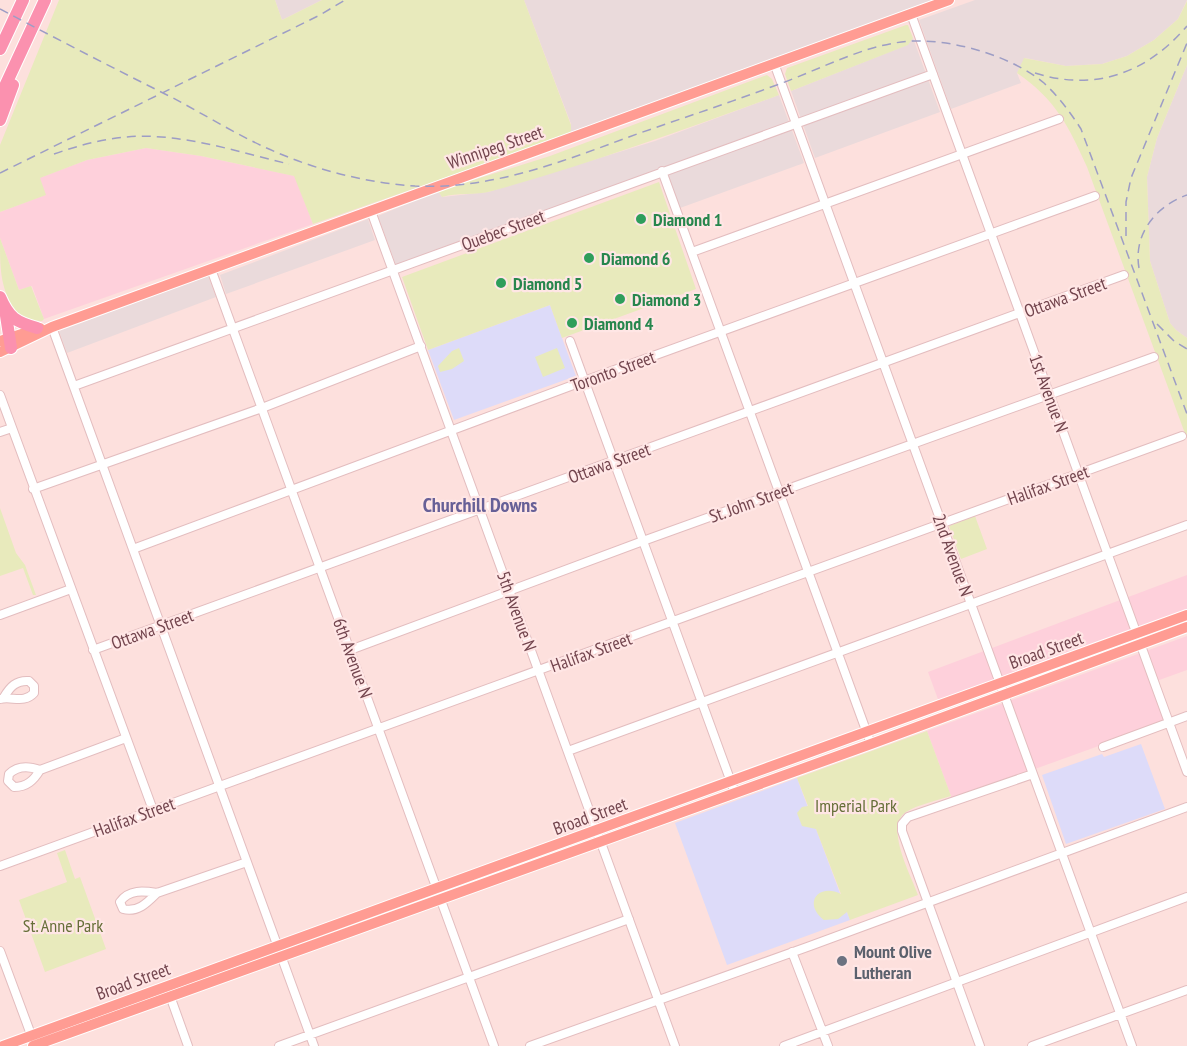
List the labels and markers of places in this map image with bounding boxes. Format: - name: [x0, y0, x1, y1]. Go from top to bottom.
- place label: Diamond 1: [653, 208, 722, 231]
- marker: Diamond 1: [634, 212, 648, 226]
- place label: Diamond 6: [601, 247, 670, 270]
- marker: Diamond 6: [582, 251, 596, 265]
- place label: Diamond 5: [513, 272, 582, 295]
- marker: Diamond 5: [494, 276, 508, 290]
- place label: Diamond 3: [632, 288, 701, 311]
- marker: Diamond 3: [613, 292, 627, 306]
- place label: Diamond 4: [584, 312, 654, 335]
- marker: Diamond 4: [565, 316, 579, 330]
- place label: Mount Olive Lutheran: [854, 940, 932, 984]
- marker: Mount Olive Lutheran: [835, 954, 849, 968]

